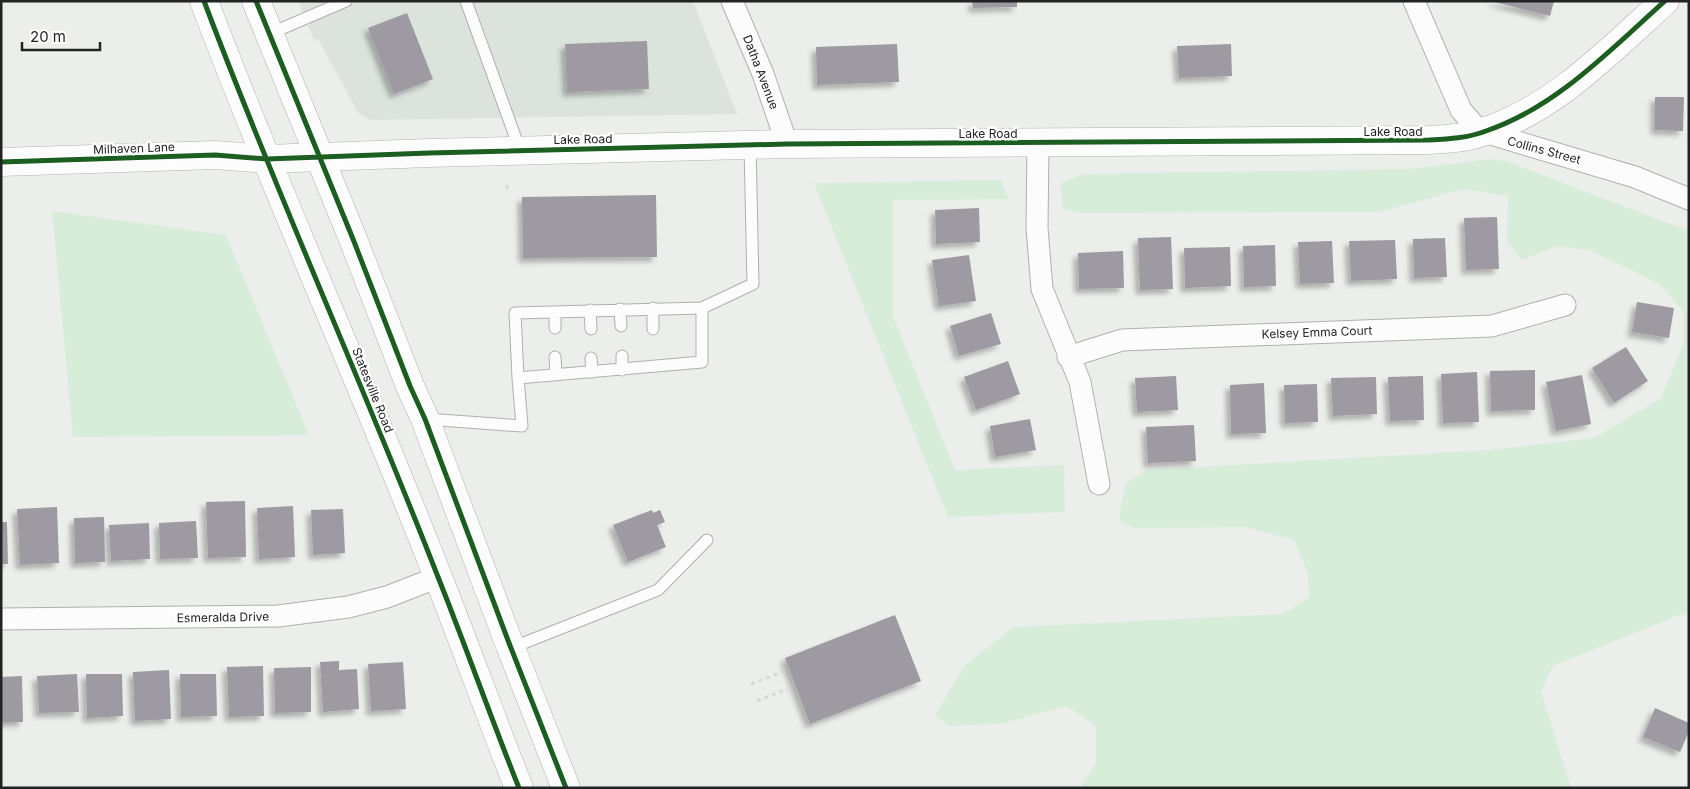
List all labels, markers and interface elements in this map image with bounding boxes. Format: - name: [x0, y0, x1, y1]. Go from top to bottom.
- scale bar: [22, 20, 100, 52]
- text: 20 m: [30, 27, 66, 46]
- street label: Datha Avenue: [740, 33, 782, 111]
- street label: Lake Road: [1363, 124, 1423, 139]
- street label: Lake Road: [958, 126, 1018, 141]
- street label: Lake Road: [553, 131, 613, 147]
- street label: Collins Street: [1506, 133, 1582, 167]
- street label: Milhaven Lane: [93, 139, 175, 157]
- street label: Kelsey Emma Court: [1261, 323, 1373, 341]
- street label: Statesville Road: [349, 345, 397, 435]
- street label: Esmeralda Drive: [177, 609, 269, 625]

